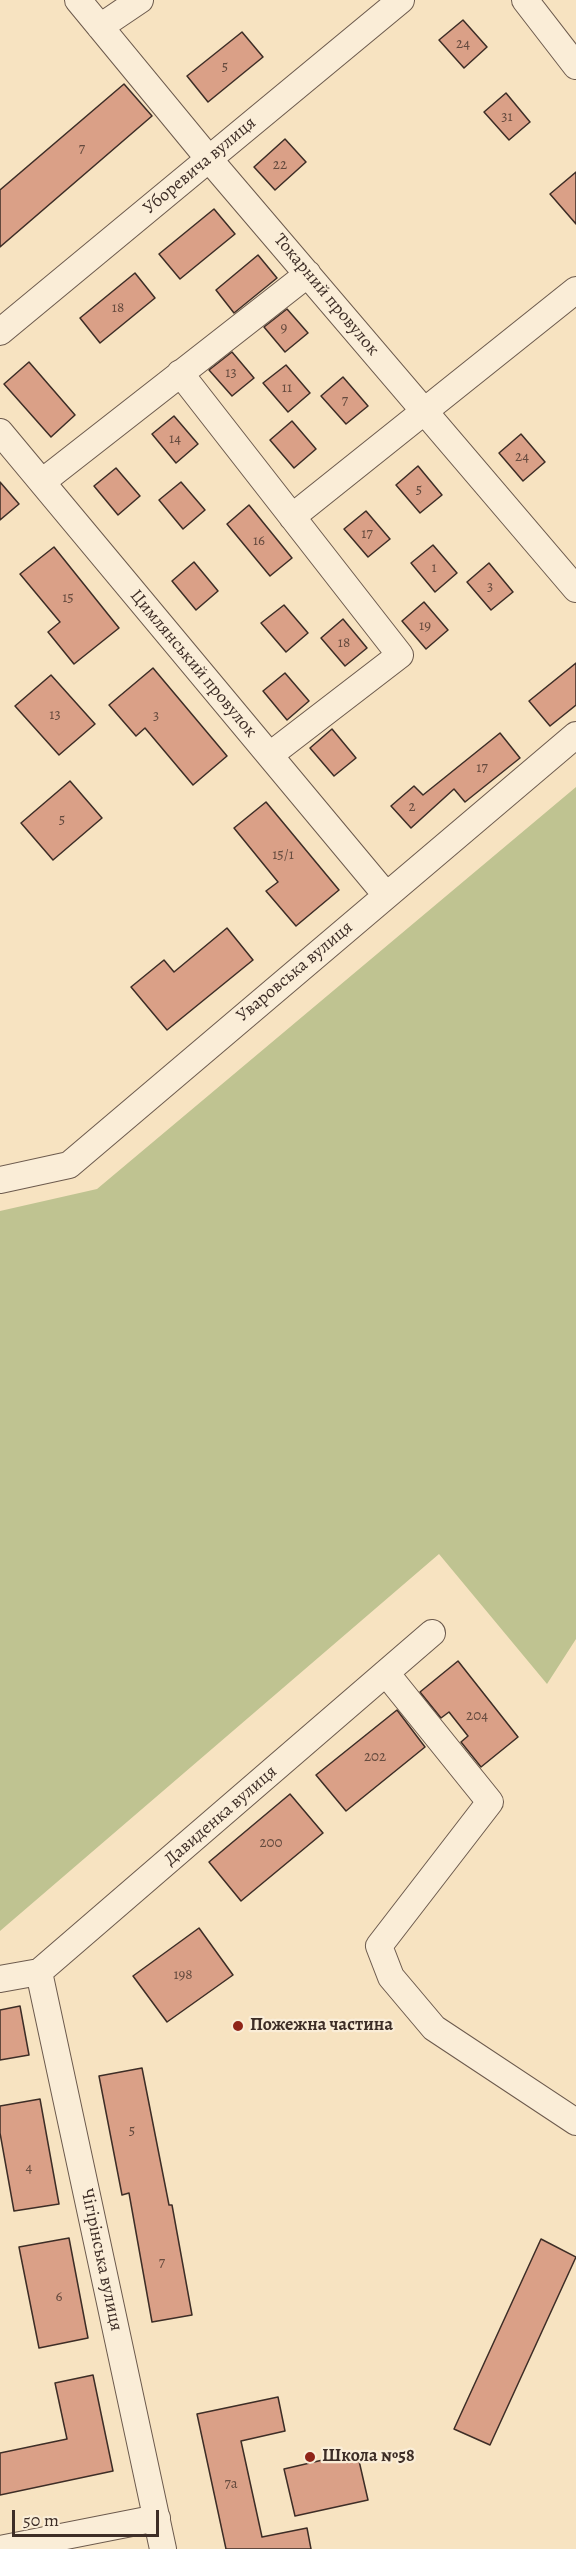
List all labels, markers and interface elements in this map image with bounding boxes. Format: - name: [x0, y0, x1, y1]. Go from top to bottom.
- house number: 24: [456, 35, 470, 53]
- house number: 5: [222, 58, 228, 76]
- house number: 31: [501, 108, 513, 126]
- street label: Уборевича вулиця: [139, 113, 261, 219]
- house number: 7: [79, 140, 85, 158]
- house number: 22: [273, 156, 287, 174]
- street label: Токарний провулок: [269, 230, 383, 360]
- house number: 18: [112, 299, 124, 317]
- house number: 9: [281, 319, 287, 337]
- house number: 13: [225, 364, 237, 382]
- house number: 11: [282, 379, 292, 397]
- house number: 7: [342, 392, 348, 410]
- house number: 14: [169, 430, 181, 448]
- house number: 24: [515, 448, 529, 466]
- house number: 5: [416, 481, 422, 499]
- house number: 17: [361, 525, 373, 543]
- house number: 16: [253, 532, 265, 550]
- house number: 1: [431, 559, 437, 577]
- house number: 3: [487, 578, 493, 596]
- street label: Цимлянський провулок: [125, 586, 261, 742]
- house number: 15: [62, 589, 74, 607]
- house number: 19: [419, 617, 431, 635]
- house number: 18: [338, 634, 350, 652]
- house number: 13: [49, 706, 61, 724]
- house number: 3: [153, 707, 159, 725]
- house number: 17: [476, 759, 488, 777]
- house number: 2: [408, 798, 416, 816]
- house number: 5: [59, 811, 65, 829]
- house number: 15/1: [272, 846, 294, 864]
- street label: Уваровська вулиця: [232, 917, 358, 1027]
- house number: 204: [466, 1707, 488, 1725]
- house number: 202: [364, 1748, 386, 1766]
- street label: Давиденка вулиця: [160, 1761, 282, 1871]
- house number: 200: [259, 1834, 283, 1852]
- house number: 198: [173, 1966, 193, 1984]
- place label: Пожежна частина: [250, 2015, 393, 2037]
- marker: Пожежна частина: [231, 2019, 245, 2033]
- house number: 5: [129, 2122, 135, 2140]
- house number: 4: [26, 2159, 32, 2177]
- street label: Чiгiрiнська вулиця: [75, 2187, 127, 2333]
- house number: 7: [159, 2254, 165, 2272]
- house number: 6: [56, 2288, 62, 2306]
- place label: Школа №58: [322, 2446, 415, 2468]
- marker: Школа №58: [303, 2450, 317, 2464]
- house number: 7а: [224, 2475, 238, 2493]
- scale bar: [15, 2498, 162, 2536]
- text: 50 m: [23, 2508, 59, 2532]

